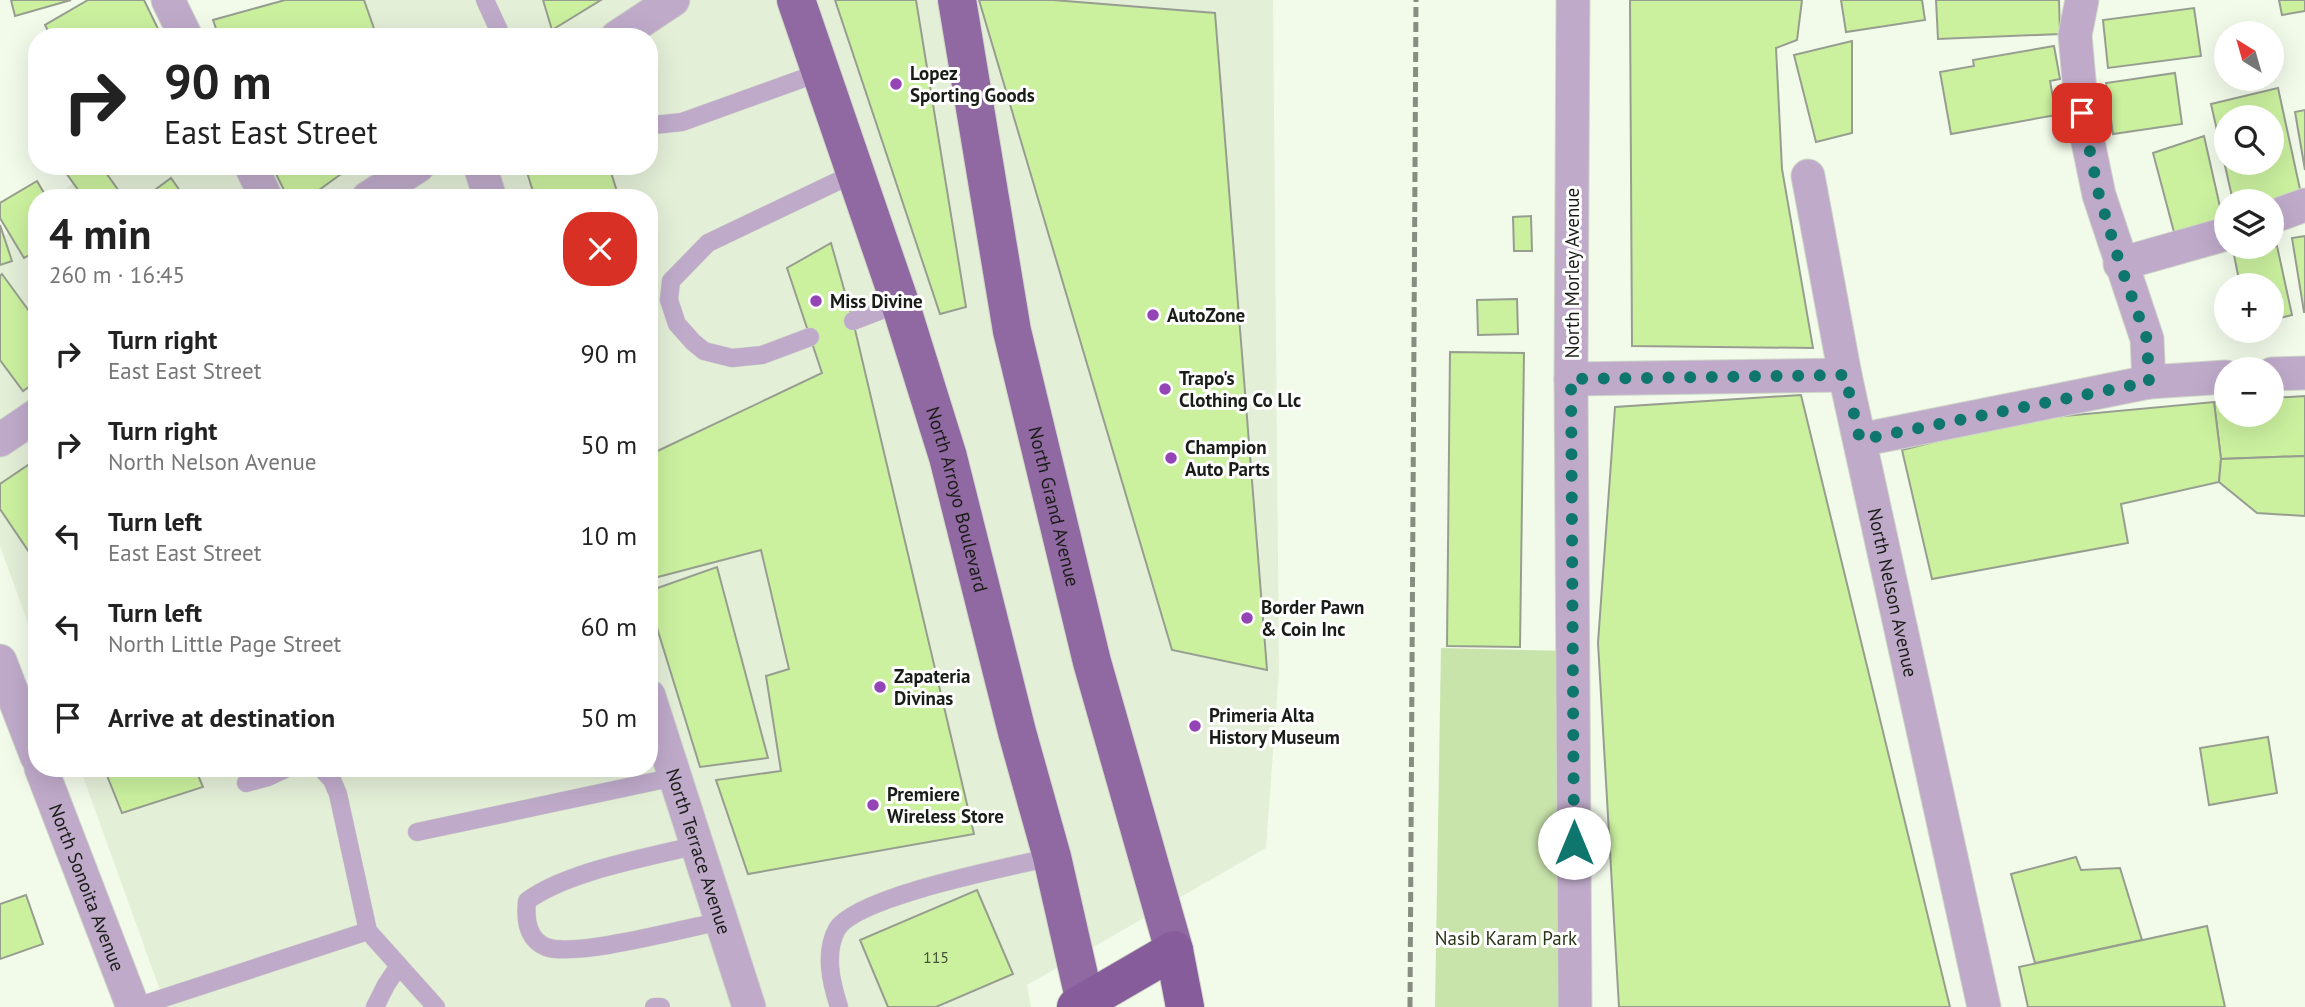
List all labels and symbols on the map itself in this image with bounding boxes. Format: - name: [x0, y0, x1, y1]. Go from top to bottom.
- north arrow: [2214, 21, 2284, 91]
- place label: Lopez Sporting Goods: [910, 61, 1035, 107]
- marker: Lopez Sporting Goods: [888, 76, 904, 92]
- pin: [2052, 83, 2112, 143]
- street label: North Morley Avenue: [1560, 188, 1584, 358]
- place label: Miss Divine: [830, 289, 923, 313]
- marker: Miss Divine: [808, 293, 824, 309]
- place label: AutoZone: [1167, 303, 1245, 327]
- marker: AutoZone: [1145, 307, 1161, 323]
- place label: Trapo's Clothing Co Llc: [1179, 366, 1301, 412]
- marker: Trapo's Clothing Co Llc: [1157, 381, 1173, 397]
- street label: North Arroyo Boulevard: [921, 404, 993, 595]
- street label: North Grand Avenue: [1023, 424, 1085, 589]
- place label: Champion Auto Parts: [1185, 435, 1270, 481]
- marker: Champion Auto Parts: [1163, 450, 1179, 466]
- street label: North Nelson Avenue: [1863, 506, 1923, 679]
- place label: Border Pawn & Coin Inc: [1261, 595, 1364, 641]
- marker: Border Pawn & Coin Inc: [1239, 610, 1255, 626]
- place label: Zapateria Divinas: [894, 664, 971, 710]
- marker: Zapateria Divinas: [872, 679, 888, 695]
- place label: Primeria Alta History Museum: [1209, 703, 1340, 749]
- marker: Primeria Alta History Museum: [1187, 718, 1203, 734]
- street label: North Terrace Avenue: [661, 765, 737, 937]
- place label: Premiere Wireless Store: [887, 782, 1004, 828]
- marker: Premiere Wireless Store: [865, 797, 881, 813]
- street label: North Sonoita Avenue: [44, 800, 130, 975]
- position arrow: [1537, 806, 1611, 880]
- park label: Nasib Karam Park: [1435, 926, 1577, 950]
- house number: 115: [923, 947, 949, 967]

